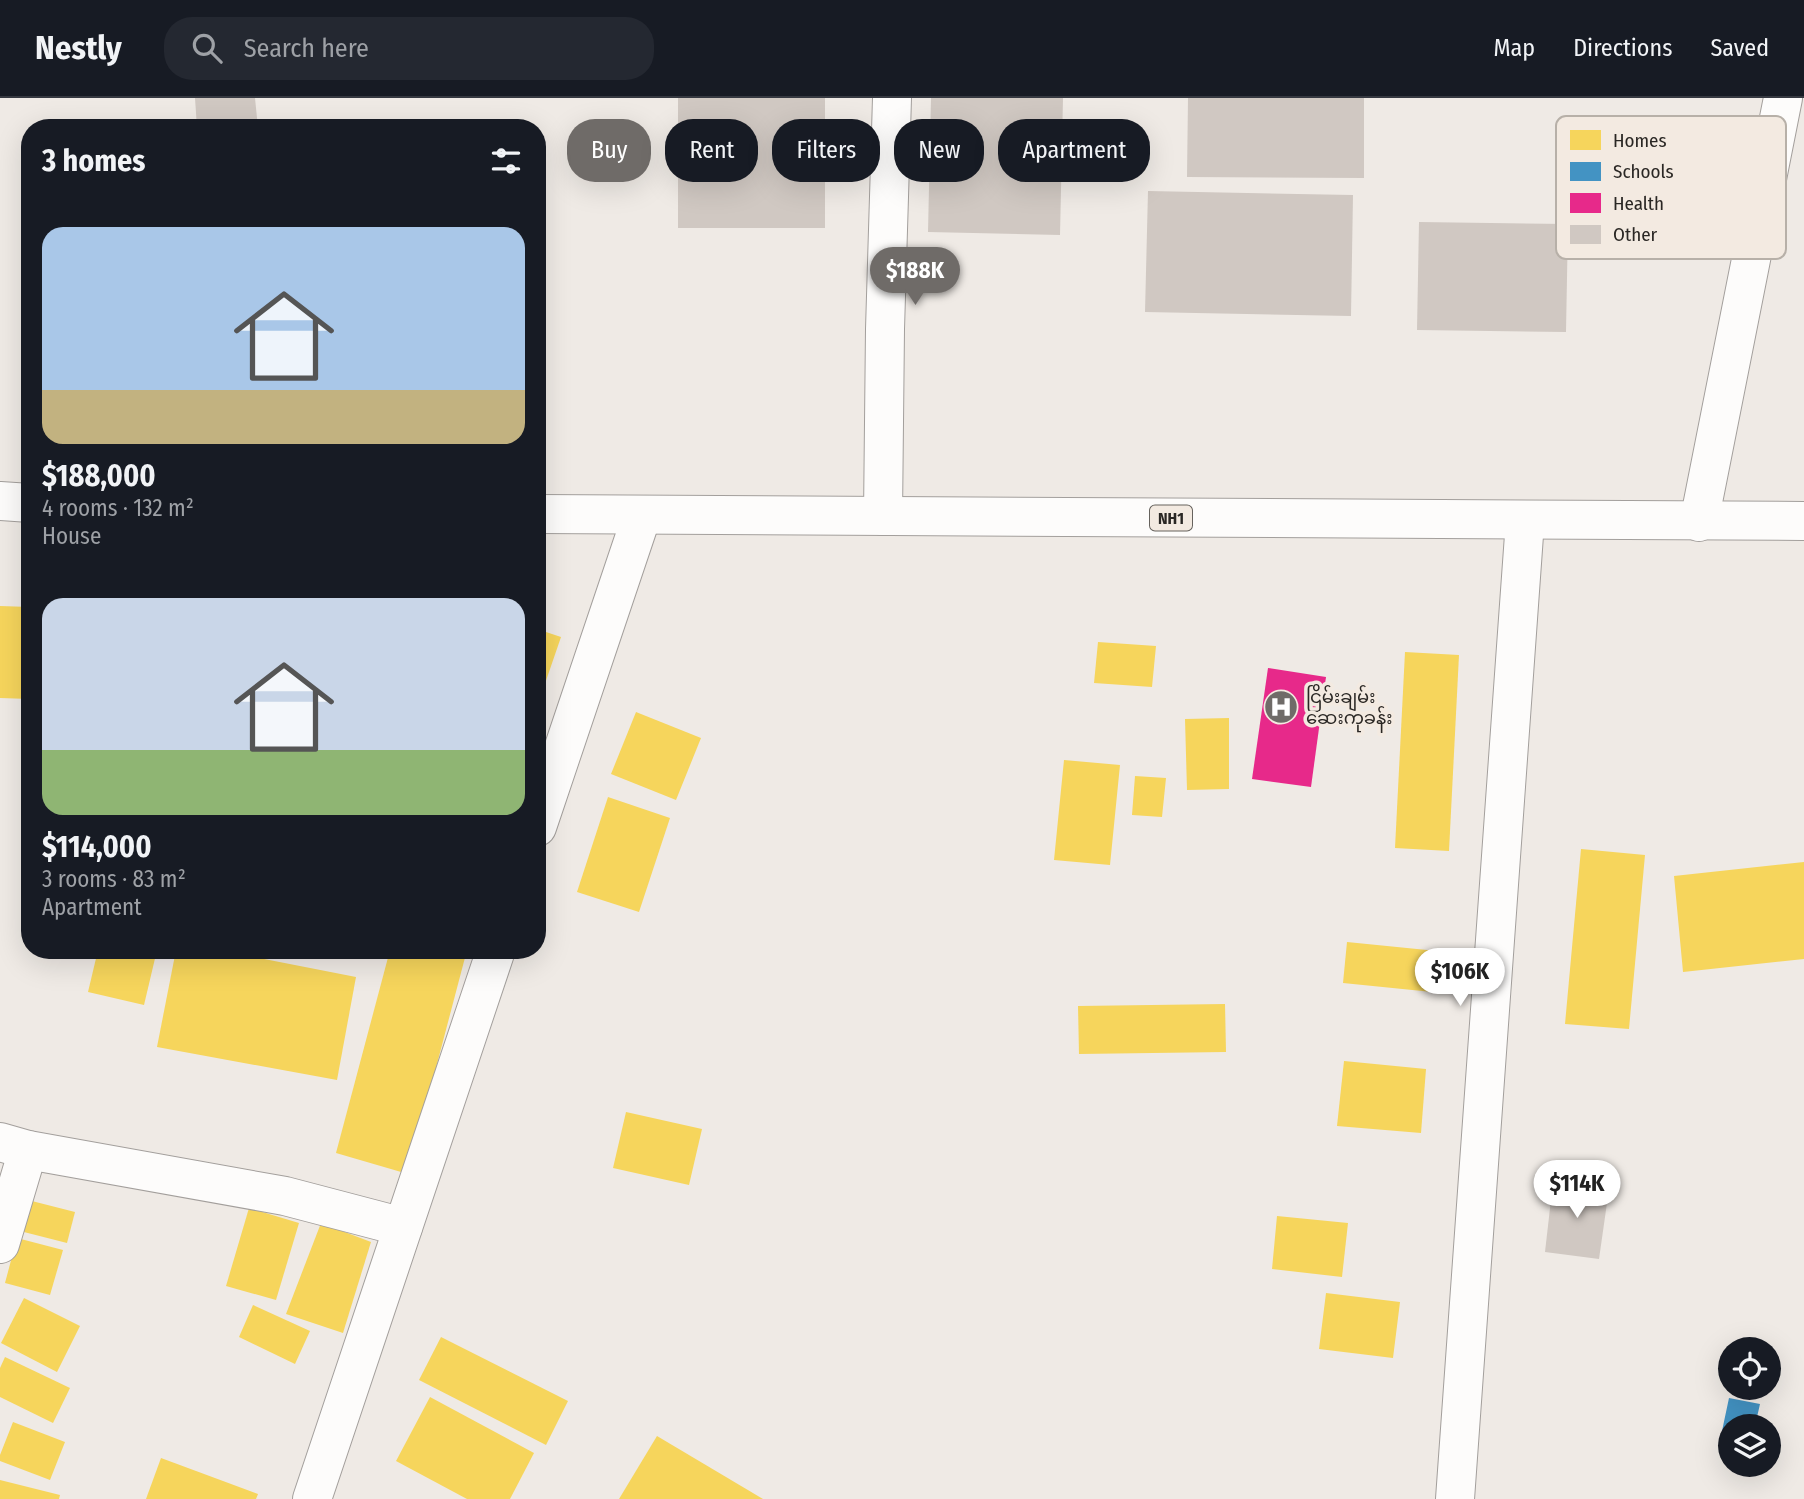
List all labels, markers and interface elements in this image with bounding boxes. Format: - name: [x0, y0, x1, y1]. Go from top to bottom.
- search box: [164, 17, 654, 80]
- text: Nestly: [35, 28, 122, 68]
- icon: search: [188, 29, 226, 67]
- text: Search here: [244, 33, 369, 64]
- text: Map: [1494, 34, 1535, 62]
- text: Directions: [1573, 34, 1672, 62]
- text: Saved: [1710, 34, 1769, 62]
- legend: [1556, 116, 1786, 259]
- chip: Buy: [567, 119, 651, 182]
- chip: Rent: [665, 119, 758, 182]
- chip: Filters: [772, 119, 880, 182]
- chip: New: [894, 119, 984, 182]
- chip: Apartment: [998, 119, 1150, 182]
- text: Homes: [1613, 129, 1667, 152]
- icon: filters: [487, 142, 525, 180]
- text: 3 homes: [42, 143, 145, 179]
- text: Schools: [1613, 160, 1674, 183]
- text: Health: [1613, 192, 1664, 215]
- text: Other: [1613, 223, 1658, 246]
- pin: $188K: [866, 248, 964, 307]
- text: $188K: [886, 256, 944, 284]
- icon: home: [221, 273, 347, 399]
- text: $188,000: [42, 458, 156, 494]
- text: 4 rooms · 132 m²: [42, 494, 194, 522]
- road number: NH1: [1150, 506, 1192, 530]
- text: House: [42, 522, 101, 550]
- icon: home: [221, 644, 347, 770]
- place label: ငြိမ်းချမ်း ဆေးကုခန်း: [1306, 683, 1393, 733]
- hospital icon: ငြိမ်းချမ်း ဆေးကုခန်း: [1262, 688, 1300, 726]
- text: $114,000: [42, 829, 152, 865]
- text: 3 rooms · 83 m²: [42, 865, 186, 893]
- text: Apartment: [42, 893, 142, 921]
- pin: $106K: [1411, 948, 1509, 1008]
- text: $106K: [1431, 957, 1489, 985]
- pin: $114K: [1528, 1160, 1626, 1220]
- text: $114K: [1550, 1169, 1604, 1197]
- map controls: [1718, 1337, 1781, 1477]
- button: locate: [1718, 1337, 1781, 1400]
- button: layers: [1718, 1414, 1781, 1477]

